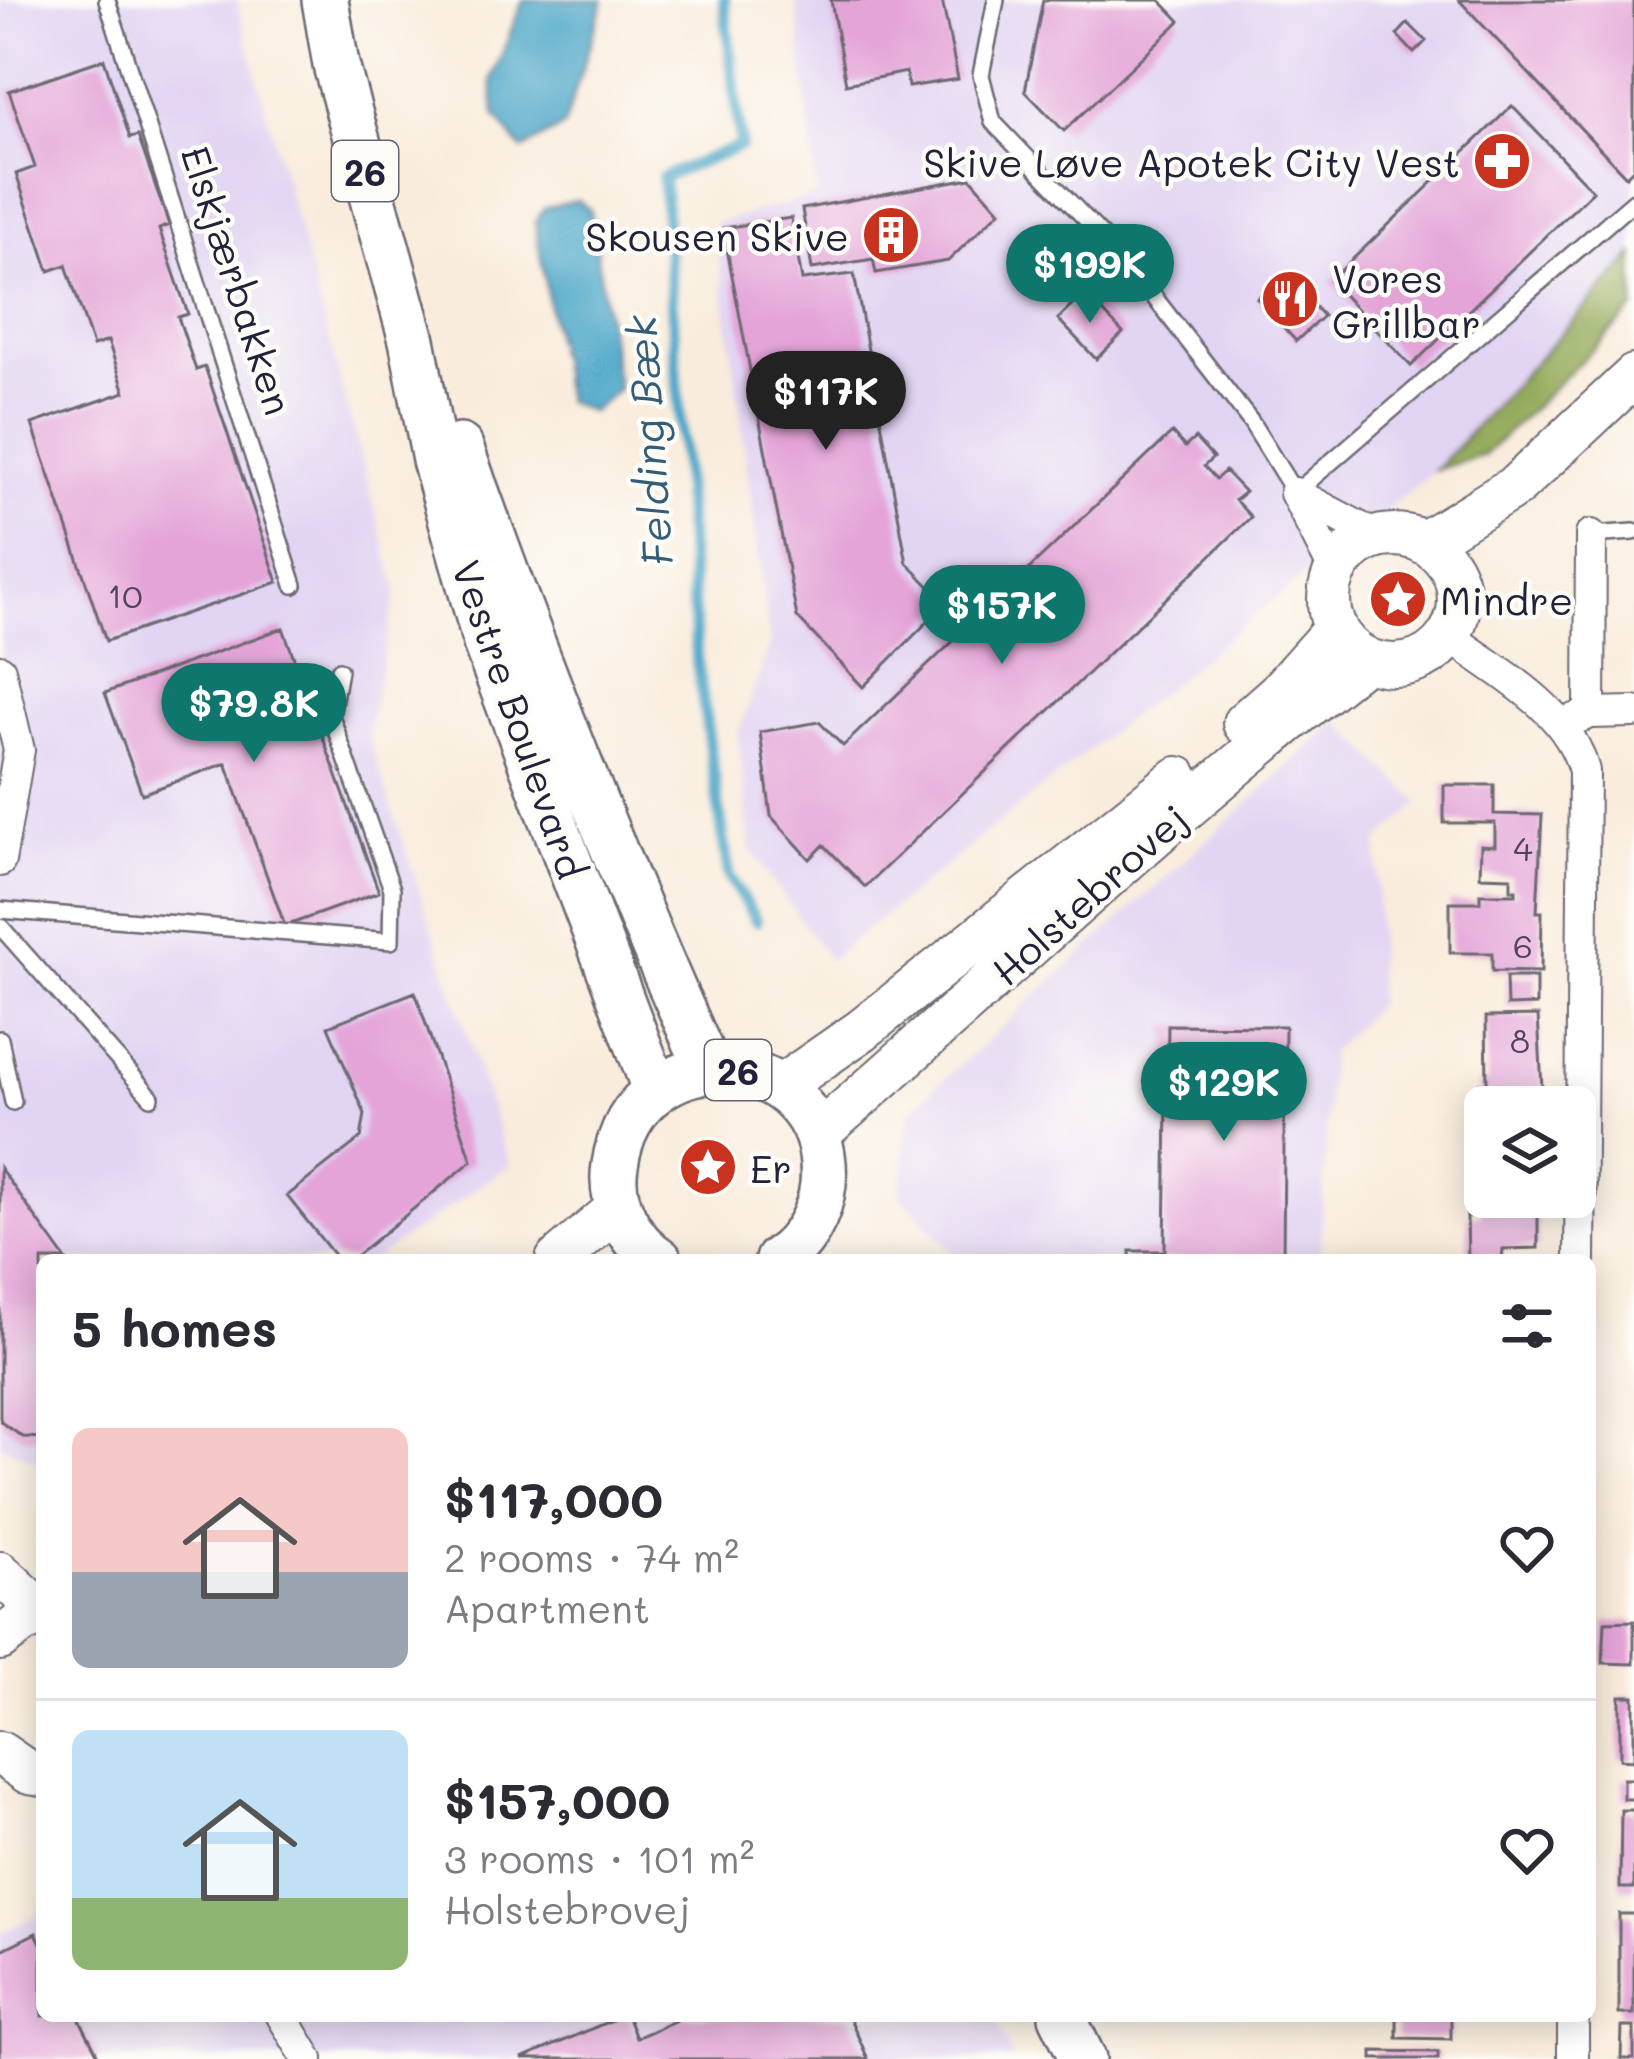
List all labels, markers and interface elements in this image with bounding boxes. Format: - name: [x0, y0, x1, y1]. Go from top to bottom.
- pharmacy icon: Skive Løve Apotek City Vest: [1471, 130, 1533, 192]
- place label: Skive Løve Apotek City Vest: [923, 136, 1460, 187]
- street label: Elskjærbakken: [171, 139, 305, 421]
- road number: 26: [332, 141, 398, 201]
- building icon: Skousen Skive: [860, 204, 922, 266]
- place label: Skousen Skive: [585, 210, 849, 261]
- pin: $199K: [1006, 224, 1174, 326]
- text: $199K: [1033, 237, 1147, 288]
- place label: Vores Grillbar: [1332, 252, 1481, 348]
- restaurant icon: Vores Grillbar: [1259, 268, 1321, 330]
- water label: Felding Bæk: [612, 313, 684, 568]
- pin: $117K: [742, 351, 910, 453]
- text: $117K: [773, 364, 879, 415]
- street label: Vestre Boulevard: [442, 553, 598, 885]
- pin: $157K: [918, 565, 1086, 667]
- place icon: Mindre: [1367, 568, 1429, 630]
- house number: 10: [107, 573, 143, 616]
- place label: Mindre: [1440, 574, 1573, 625]
- text: $157K: [946, 578, 1058, 629]
- pin: $79.8K: [156, 663, 352, 765]
- text: $79.8K: [188, 676, 320, 727]
- street label: Holstebrovej: [980, 793, 1198, 995]
- house number: 4: [1513, 826, 1533, 869]
- house number: 6: [1513, 923, 1533, 966]
- house number: 8: [1510, 1018, 1530, 1061]
- road number: 26: [705, 1040, 771, 1100]
- pin: $129K: [1140, 1042, 1308, 1144]
- text: $129K: [1168, 1055, 1280, 1106]
- map controls: [1464, 1086, 1596, 1218]
- button: layers: [1464, 1086, 1596, 1218]
- place icon: Er: [677, 1136, 739, 1198]
- place label: Er: [750, 1142, 792, 1193]
- text: 5 homes: [72, 1293, 277, 1360]
- icon: filters: [1494, 1293, 1560, 1359]
- text: $117,000: [444, 1464, 663, 1531]
- icon: home: [168, 1476, 312, 1620]
- icon: heart: [1494, 1515, 1560, 1581]
- text: 2 rooms · 74 m²: [444, 1531, 739, 1582]
- text: Apartment: [444, 1582, 650, 1633]
- text: $157,000: [444, 1765, 670, 1832]
- icon: home: [168, 1778, 312, 1922]
- icon: heart: [1494, 1817, 1560, 1883]
- text: 3 rooms · 101 m²: [444, 1832, 754, 1883]
- text: Holstebrovej: [444, 1883, 690, 1934]

